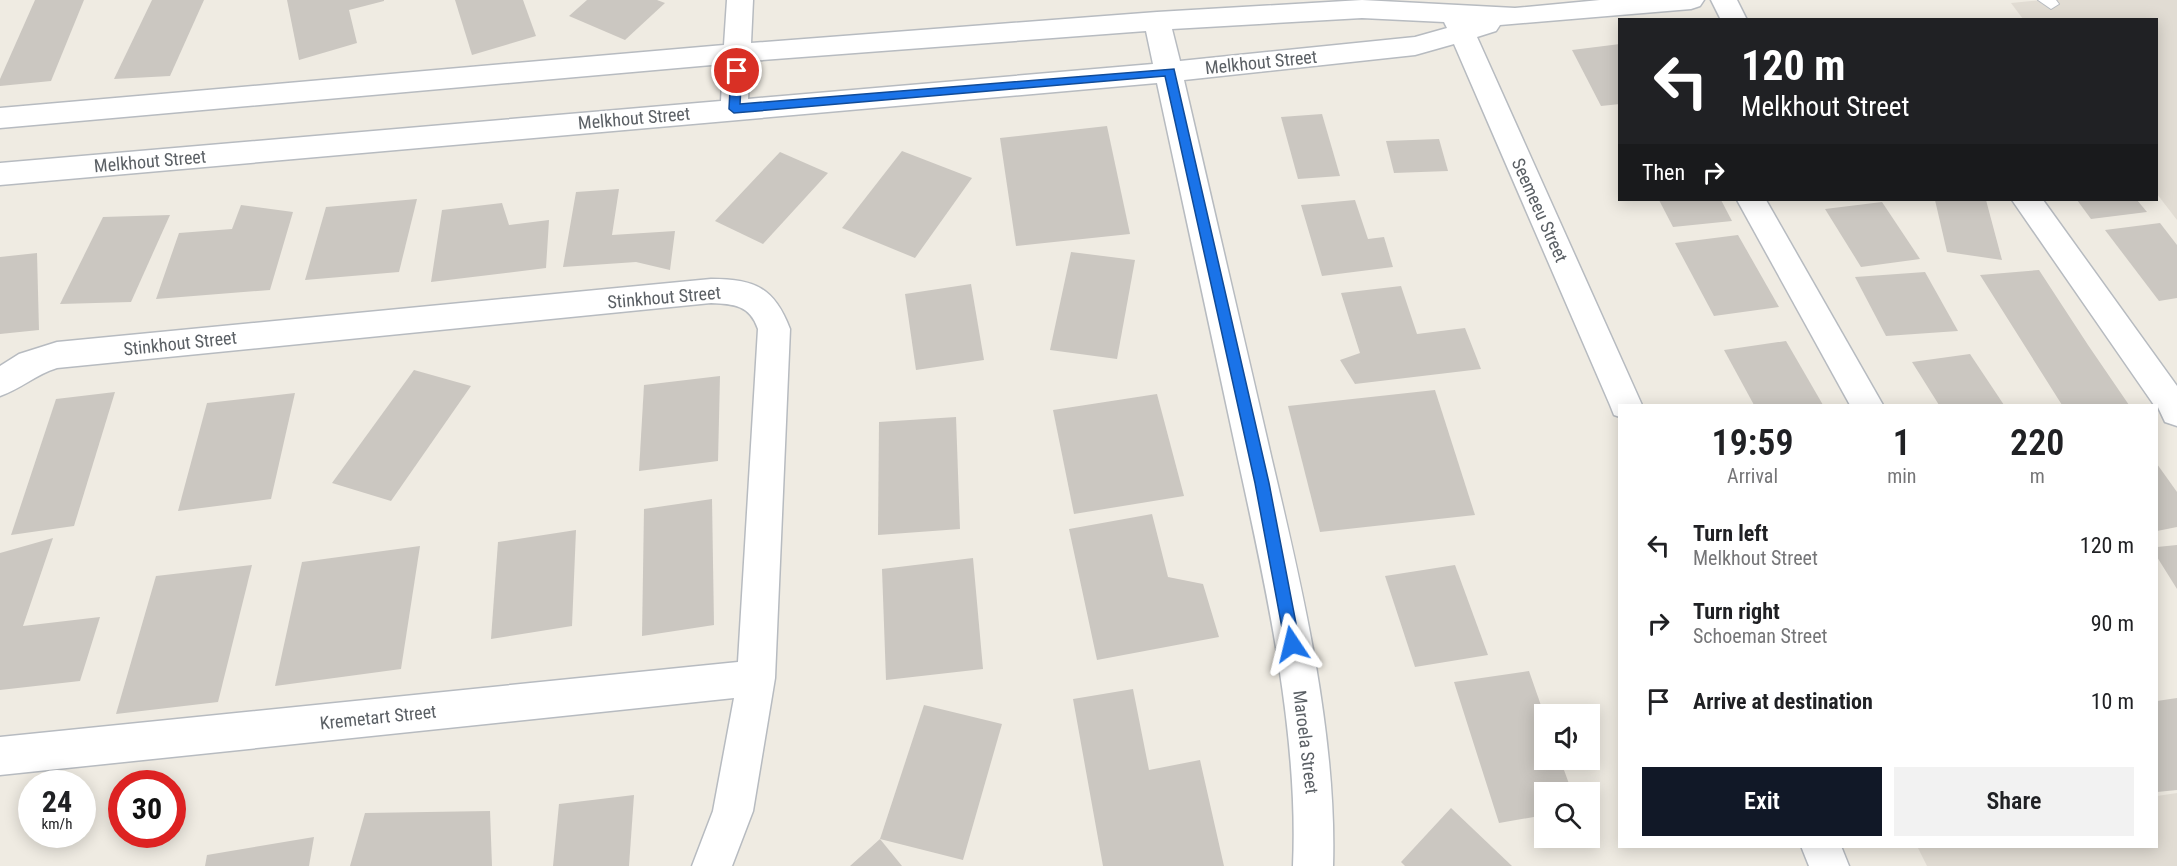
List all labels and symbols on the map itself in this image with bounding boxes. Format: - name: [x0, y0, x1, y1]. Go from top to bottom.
- pin: [711, 45, 762, 96]
- street label: Melkhout Street: [1204, 46, 1318, 78]
- street label: Melkhout Street: [577, 103, 691, 133]
- street label: Melkhout Street: [93, 146, 207, 176]
- street label: Seemeeu Street: [1508, 155, 1572, 265]
- street label: Stinkhout Street: [606, 282, 722, 312]
- street label: Stinkhout Street: [122, 327, 238, 359]
- position arrow: [1260, 612, 1324, 676]
- street label: Maroela Street: [1289, 689, 1323, 795]
- street label: Kremetart Street: [319, 700, 437, 734]
- speed limit sign: 30: [108, 770, 186, 848]

